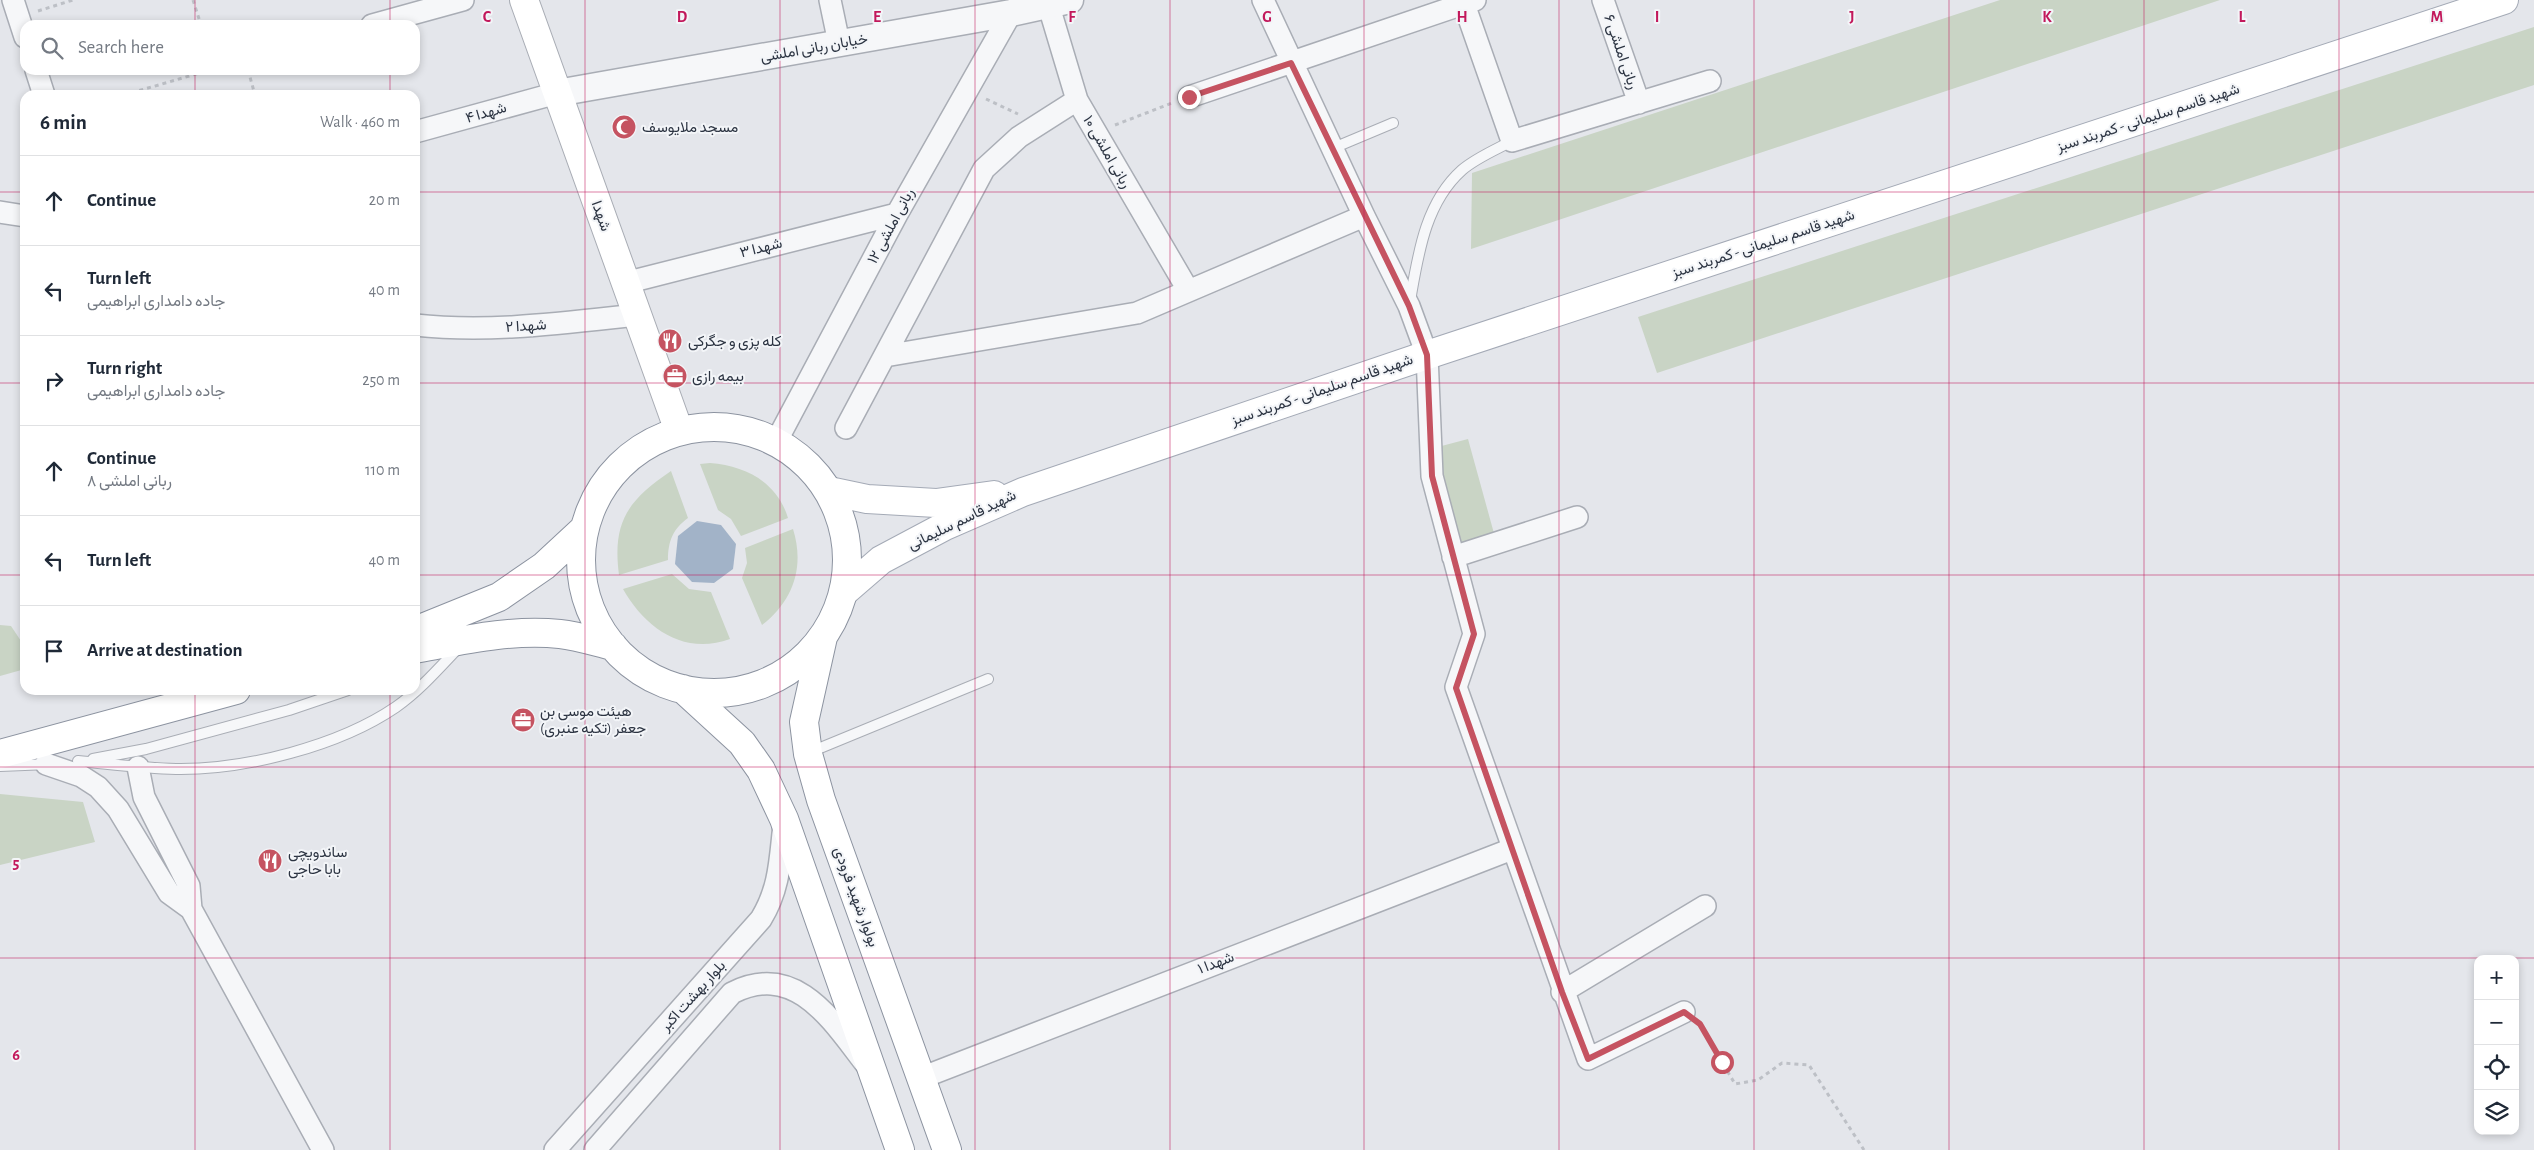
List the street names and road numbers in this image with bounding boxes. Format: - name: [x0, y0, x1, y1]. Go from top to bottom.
- street label: ربانی املشی ۶: [1599, 13, 1641, 92]
- street label: خیابان ربانی املشی: [759, 31, 869, 67]
- street label: شهید قاسم سلیمانی - کمربند سبز: [2054, 81, 2242, 157]
- street label: شهدا ۴: [464, 100, 509, 127]
- street label: ربانی املشی ۱۰: [1078, 113, 1134, 192]
- street label: ربانی املشی ۱۲: [865, 186, 919, 267]
- street label: شهدا: [588, 199, 613, 234]
- street label: شهید قاسم سلیمانی - کمربند سبز: [1669, 207, 1857, 283]
- street label: شهدا ۳: [738, 235, 784, 261]
- street label: شهدا ۲: [505, 317, 547, 336]
- street label: شهید قاسم سلیمانی - کمربند سبز: [1228, 352, 1416, 430]
- street label: شهید قاسم سلیمانی: [906, 487, 1020, 554]
- street label: بولوار شهید فرودی: [829, 845, 881, 950]
- street label: شهدا ۱: [1196, 949, 1237, 978]
- street label: بلوار بهشت اکبر: [657, 958, 729, 1036]

